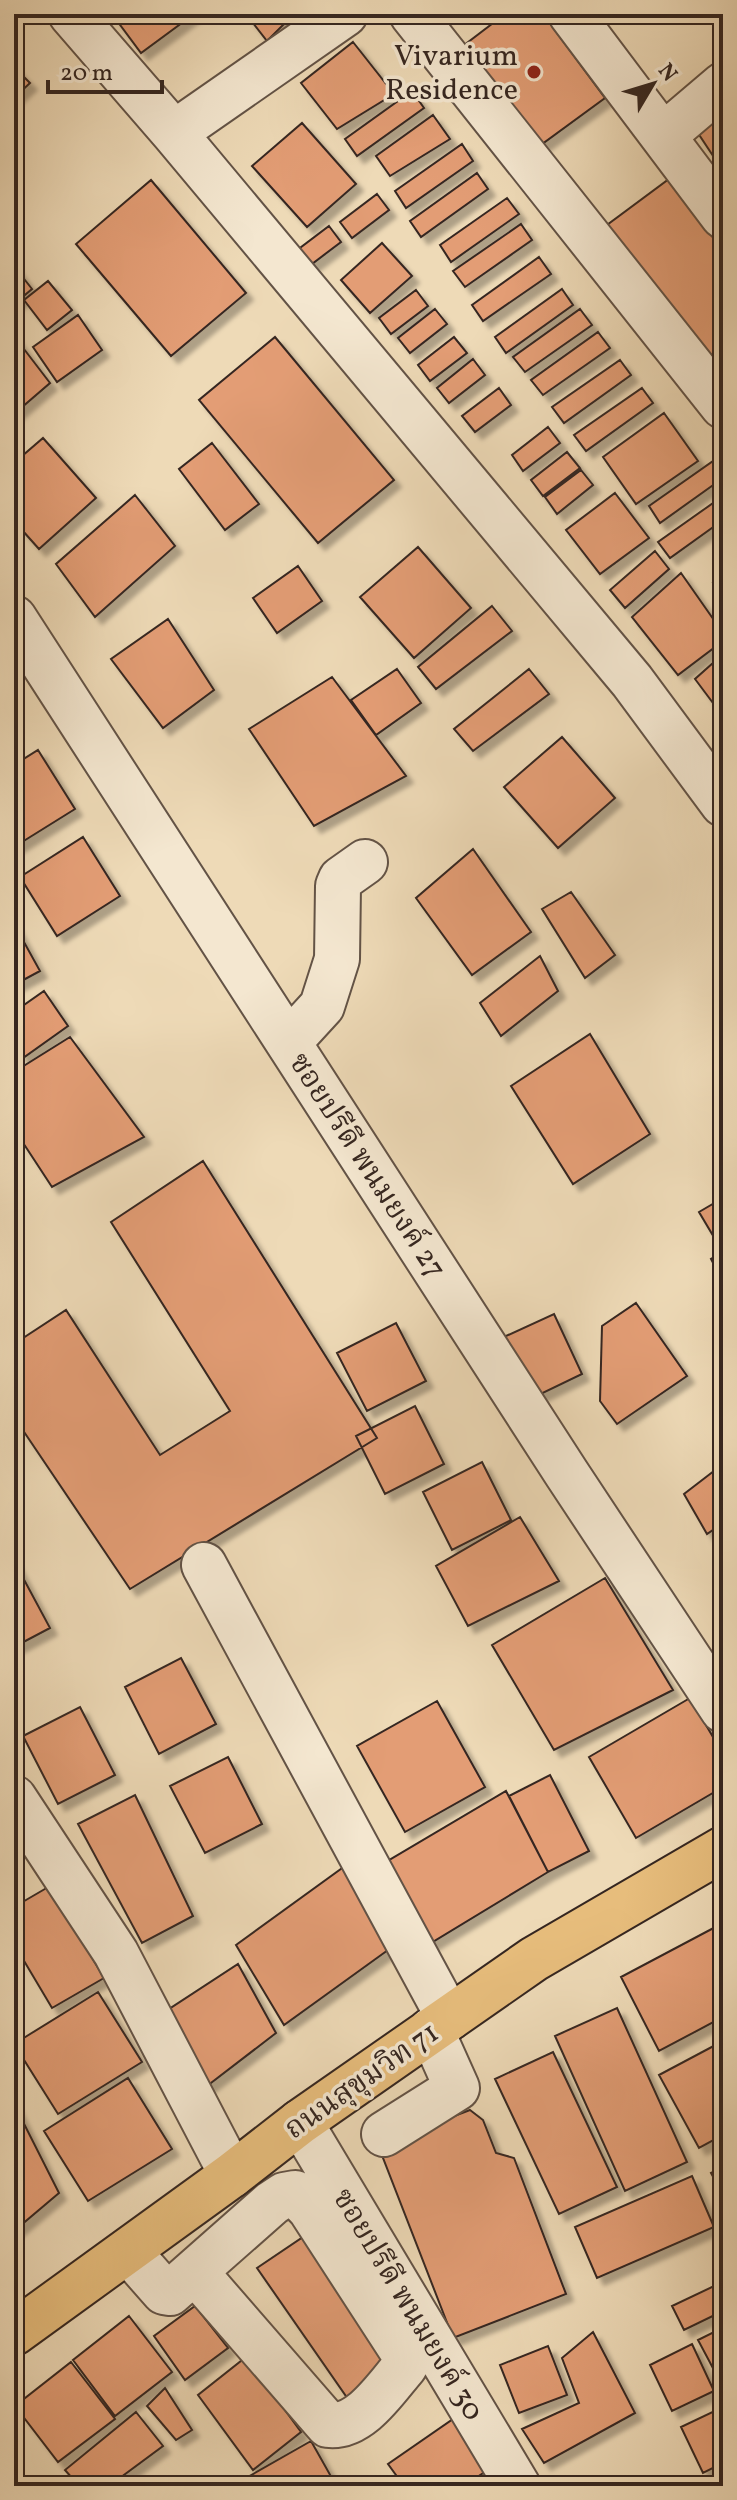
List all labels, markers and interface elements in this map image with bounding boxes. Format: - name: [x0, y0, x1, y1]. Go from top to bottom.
- place label: Vivarium Residence: [385, 36, 518, 112]
- scale bar: [48, 44, 162, 94]
- north arrow: [613, 44, 693, 124]
- text: 20 m: [60, 57, 113, 91]
- text: N: [650, 57, 684, 89]
- marker: Vivarium Residence: [525, 63, 543, 81]
- street label: ซอยปรีดี พนมยงค์ 27: [277, 1045, 455, 1287]
- street label: ถนนสุขุมวิท 71: [276, 2013, 448, 2150]
- street label: ซอยปรีดี พนมยงค์ 30: [321, 2181, 493, 2429]

